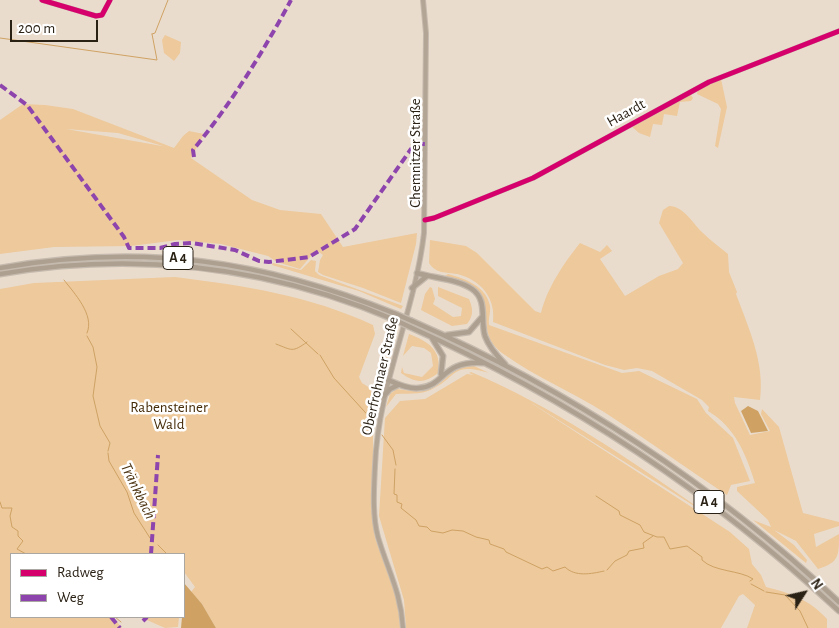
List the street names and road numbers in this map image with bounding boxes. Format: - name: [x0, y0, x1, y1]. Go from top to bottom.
- street label: Haardt: [604, 95, 648, 131]
- street label: Chemnitzer Straße: [406, 98, 424, 208]
- road number: A 4: [163, 247, 193, 270]
- street label: Oberfrohnaer Straße: [358, 315, 402, 437]
- road number: A 4: [694, 491, 724, 514]

